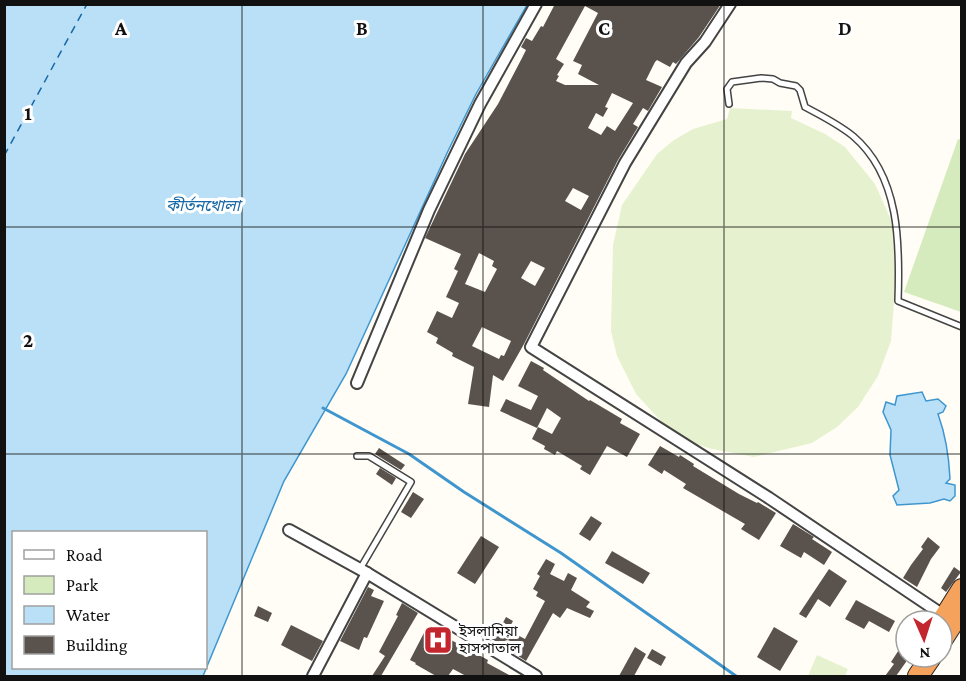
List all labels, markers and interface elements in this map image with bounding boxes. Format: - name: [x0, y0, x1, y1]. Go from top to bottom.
- text: A: [114, 17, 128, 39]
- text: B: [356, 17, 368, 39]
- text: C: [598, 17, 610, 39]
- text: D: [838, 17, 852, 39]
- text: 1: [24, 102, 32, 124]
- water label: কীর্তনখোলা: [166, 196, 243, 214]
- text: 2: [23, 329, 33, 351]
- legend: [12, 531, 207, 669]
- text: Road: [66, 545, 103, 565]
- text: Park: [66, 575, 98, 595]
- text: Water: [66, 605, 111, 625]
- north arrow: [894, 609, 954, 669]
- place label: ইসলামিয়া হাসপাতাল: [458, 623, 522, 656]
- hospital icon: ইসলামিয়া হাসপাতাল: [422, 624, 454, 656]
- text: Building: [66, 635, 128, 655]
- text: N: [919, 645, 931, 662]

